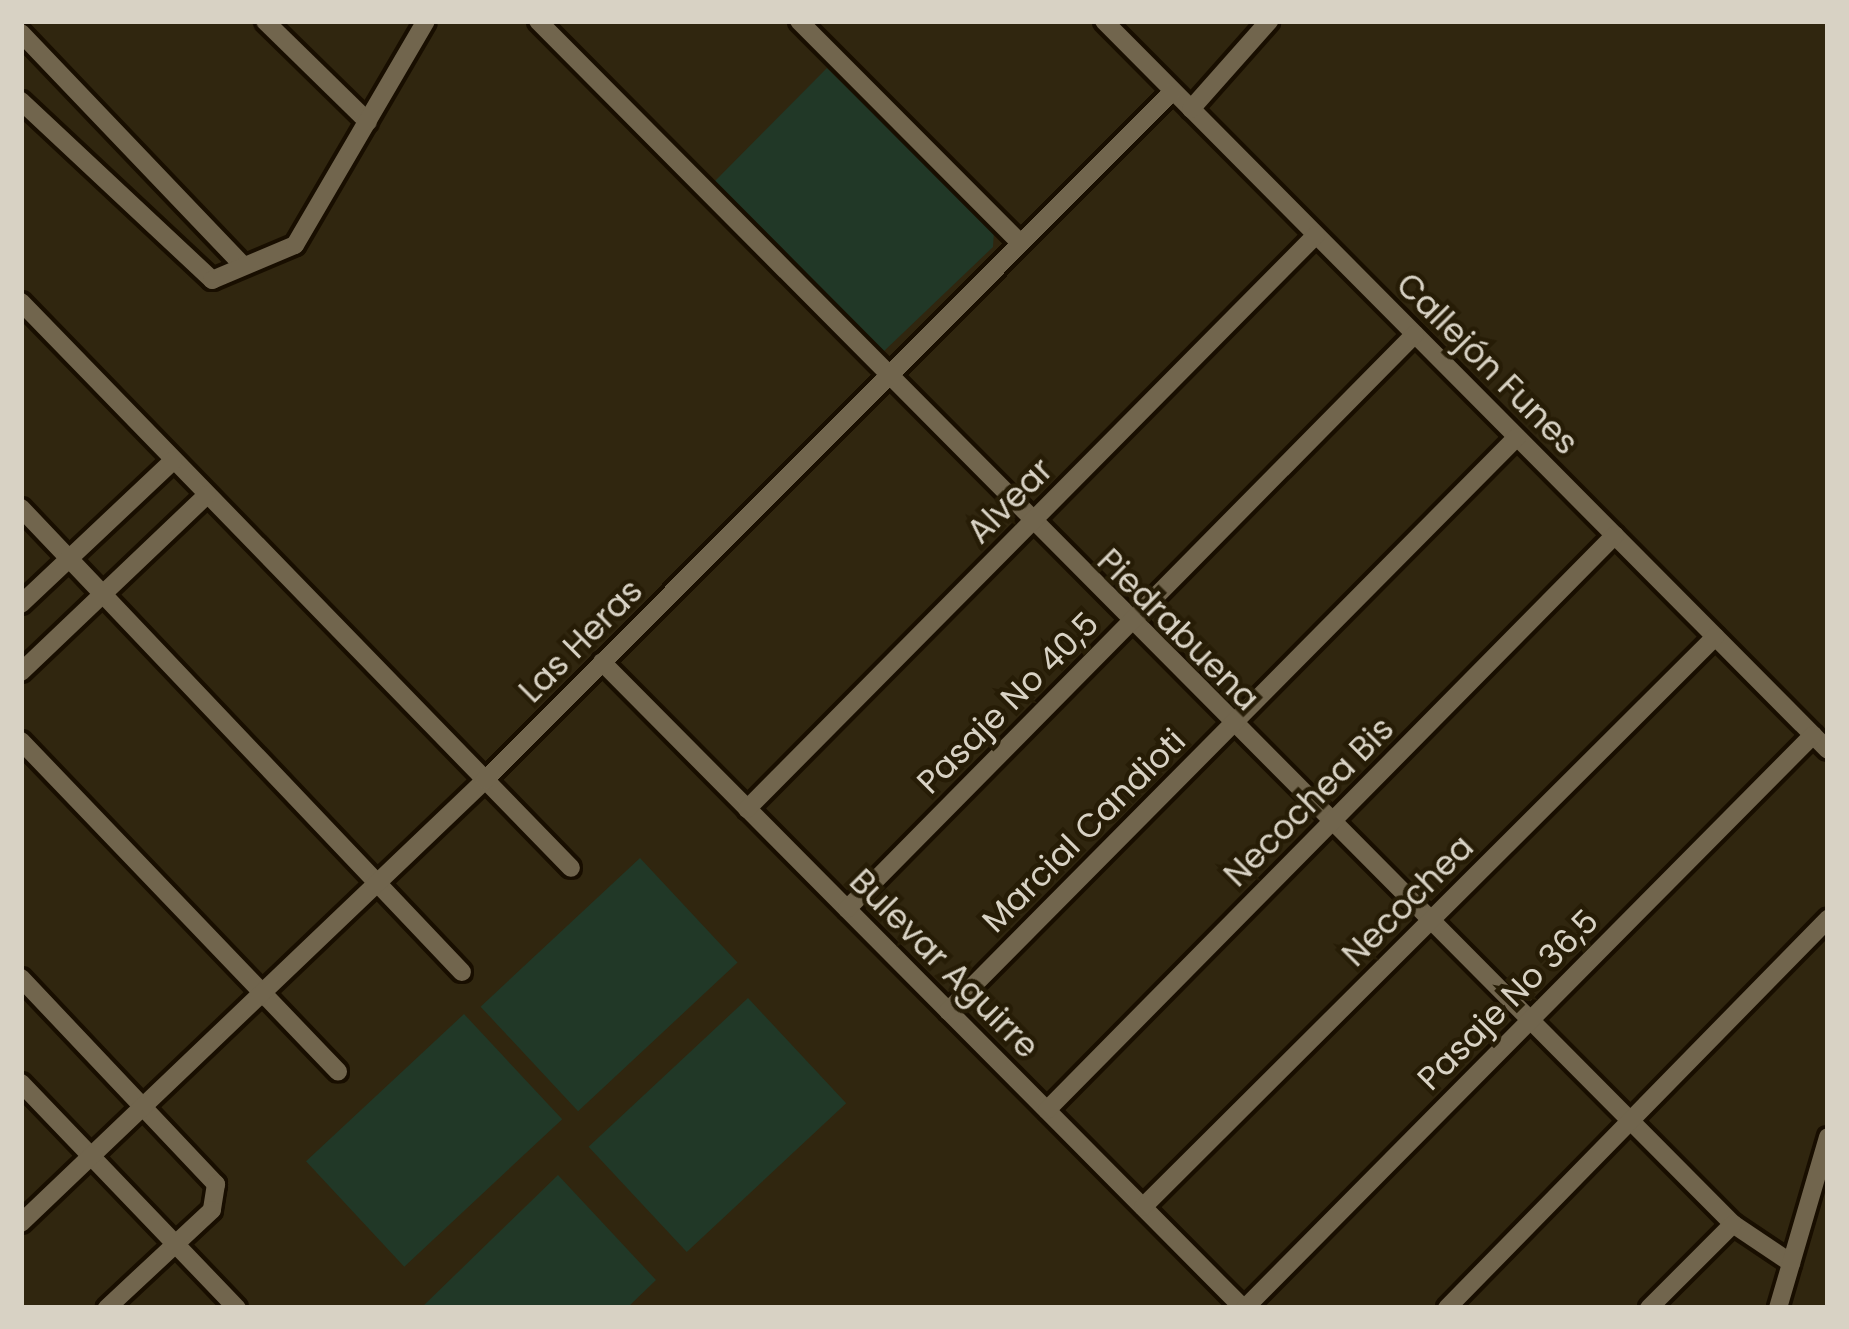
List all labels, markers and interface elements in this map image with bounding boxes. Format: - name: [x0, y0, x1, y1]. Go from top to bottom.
- street label: Callejón Funes: [1388, 265, 1586, 463]
- street label: Alvear: [959, 450, 1061, 552]
- street label: Piedrabuena: [1089, 541, 1267, 719]
- street label: Las Heras: [511, 571, 651, 711]
- street label: Pasaje No 40,5: [909, 604, 1107, 802]
- street label: Necochea Bis: [1216, 709, 1402, 895]
- street label: Marcial Candioti: [974, 721, 1194, 941]
- street label: Necochea: [1334, 827, 1482, 975]
- street label: Bulevar Aguirre: [841, 861, 1047, 1067]
- street label: Pasaje No 36,5: [1409, 901, 1607, 1099]

